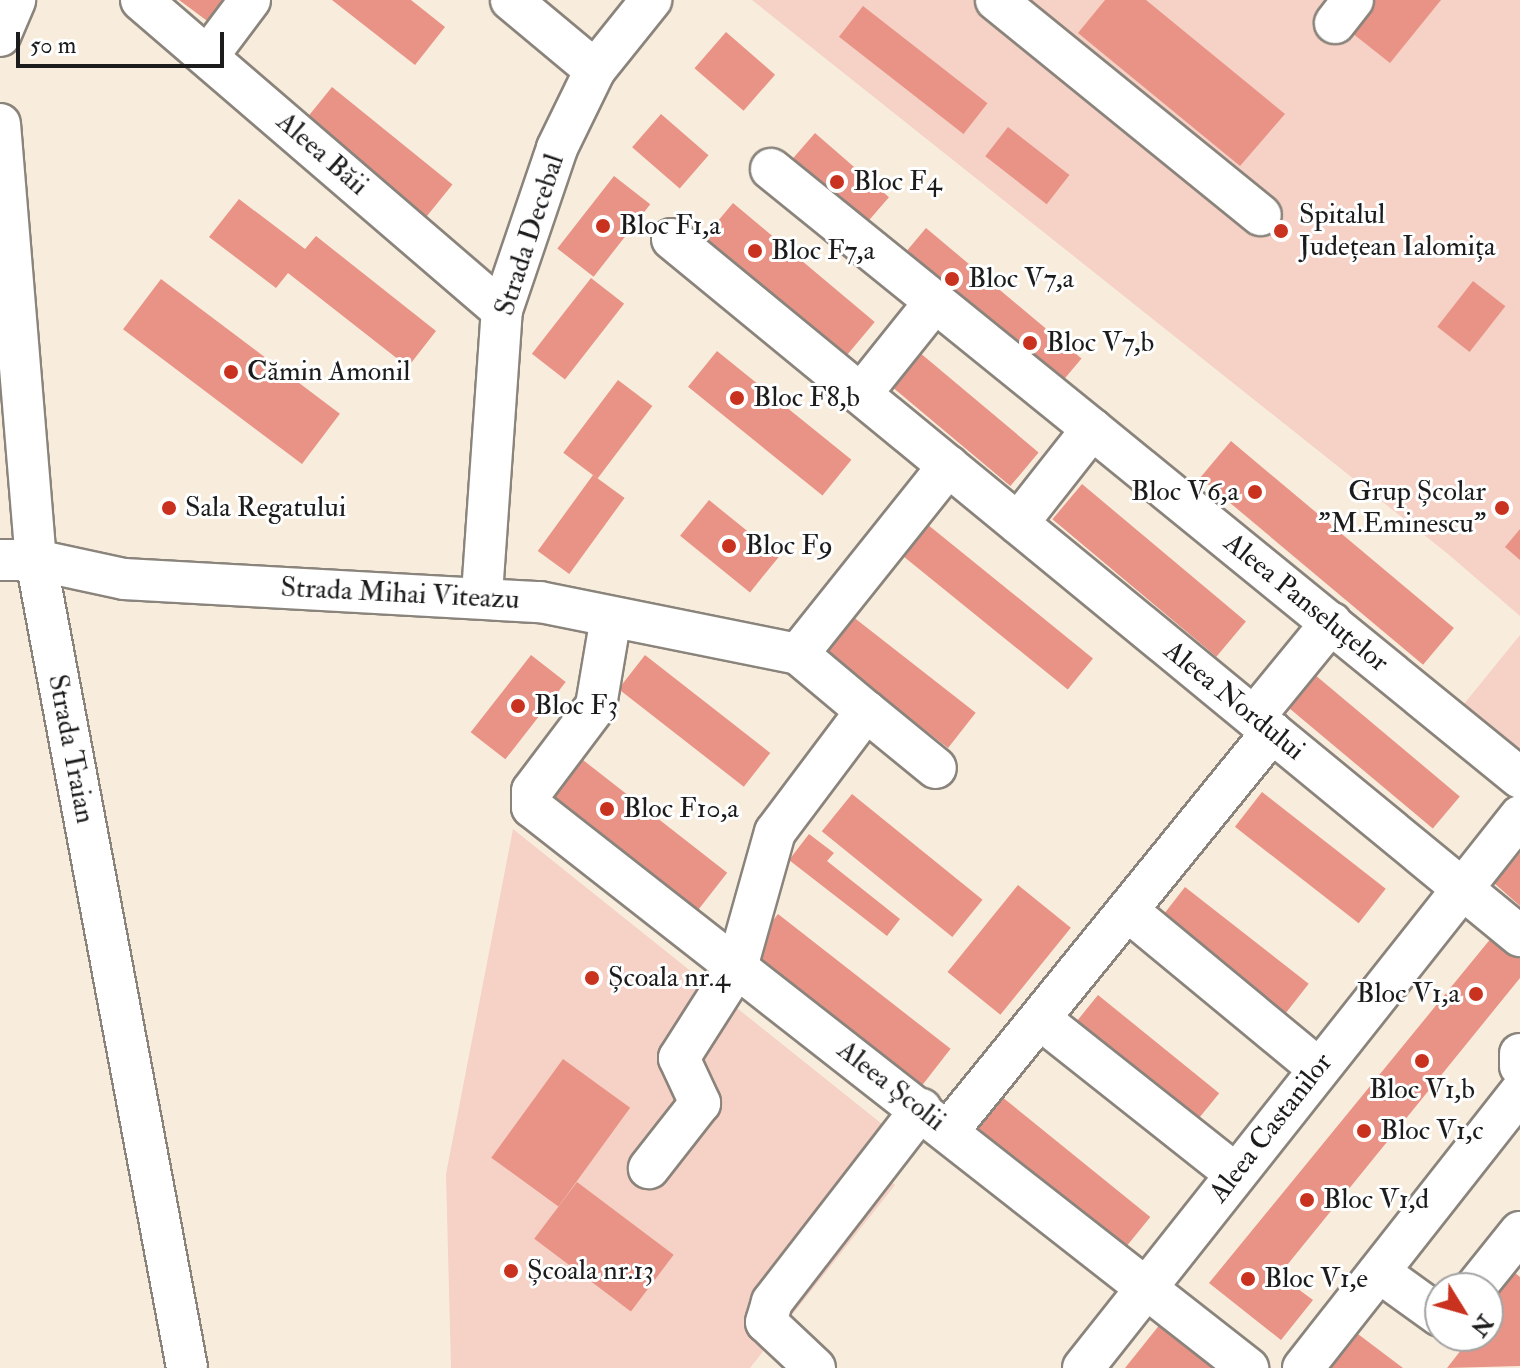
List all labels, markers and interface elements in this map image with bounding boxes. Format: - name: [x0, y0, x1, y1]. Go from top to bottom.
- scale bar: [20, 16, 228, 66]
- text: 50 m: [30, 30, 76, 61]
- street label: Aleea Băii: [269, 105, 375, 203]
- street label: Strada Decebal: [488, 150, 572, 320]
- place label: Bloc F4: [853, 165, 942, 199]
- marker: Bloc F4: [828, 173, 846, 191]
- place label: Spitalul Județean Ialomița: [1299, 198, 1495, 264]
- place label: Bloc F1,a: [619, 209, 721, 243]
- marker: Bloc F1,a: [594, 217, 612, 235]
- marker: Spitalul Județean Ialomița: [1270, 220, 1292, 242]
- place label: Bloc F7,a: [771, 234, 875, 268]
- marker: Bloc F7,a: [746, 242, 764, 260]
- place label: Bloc V7,a: [968, 262, 1074, 296]
- marker: Bloc V7,a: [943, 270, 961, 288]
- place label: Bloc V7,b: [1046, 326, 1154, 360]
- marker: Bloc V7,b: [1021, 334, 1039, 352]
- place label: Cămin Amonil: [247, 355, 410, 389]
- marker: Cămin Amonil: [222, 363, 240, 381]
- place label: Bloc F8,b: [753, 381, 860, 415]
- marker: Bloc F8,b: [728, 389, 746, 407]
- place label: Bloc V6,a: [1131, 475, 1239, 509]
- place label: Grup Școlar "M.Eminescu": [1318, 475, 1486, 541]
- marker: Bloc V6,a: [1246, 483, 1264, 501]
- place label: Sala Regatului: [185, 491, 346, 525]
- marker: Sala Regatului: [160, 499, 178, 517]
- marker: Grup Școlar "M.Eminescu": [1493, 499, 1511, 517]
- street label: Aleea Panseluțelor: [1217, 526, 1395, 680]
- place label: Bloc F9: [745, 529, 833, 563]
- marker: Bloc F9: [720, 537, 738, 555]
- street label: Strada Mihai Viteazu: [280, 571, 520, 617]
- street label: Aleea Nordului: [1157, 634, 1311, 768]
- street label: Strada Traian: [40, 672, 102, 826]
- place label: Bloc F3: [534, 689, 618, 723]
- marker: Bloc F3: [509, 697, 527, 715]
- place label: Bloc F10,a: [623, 792, 739, 826]
- marker: Bloc F10,a: [598, 800, 616, 818]
- place label: Școala nr.4: [608, 961, 730, 995]
- marker: Școala nr.4: [583, 969, 601, 987]
- place label: Bloc V1,a: [1356, 977, 1460, 1011]
- marker: Bloc V1,a: [1467, 985, 1485, 1003]
- street label: Aleea Școlii: [830, 1033, 952, 1139]
- street label: Aleea Castanilor: [1202, 1047, 1340, 1209]
- marker: Bloc V1,b: [1413, 1052, 1431, 1070]
- place label: Bloc V1,b: [1369, 1073, 1475, 1107]
- place label: Bloc V1,c: [1380, 1114, 1484, 1148]
- marker: Bloc V1,c: [1355, 1122, 1373, 1140]
- place label: Bloc V1,d: [1323, 1183, 1429, 1217]
- marker: Bloc V1,d: [1298, 1191, 1316, 1209]
- place label: Școala nr.13: [527, 1254, 654, 1288]
- marker: Școala nr.13: [502, 1262, 520, 1280]
- place label: Bloc V1,e: [1264, 1262, 1368, 1296]
- marker: Bloc V1,e: [1239, 1270, 1257, 1288]
- north arrow: [1424, 1272, 1504, 1352]
- text: N: [1464, 1309, 1499, 1342]

